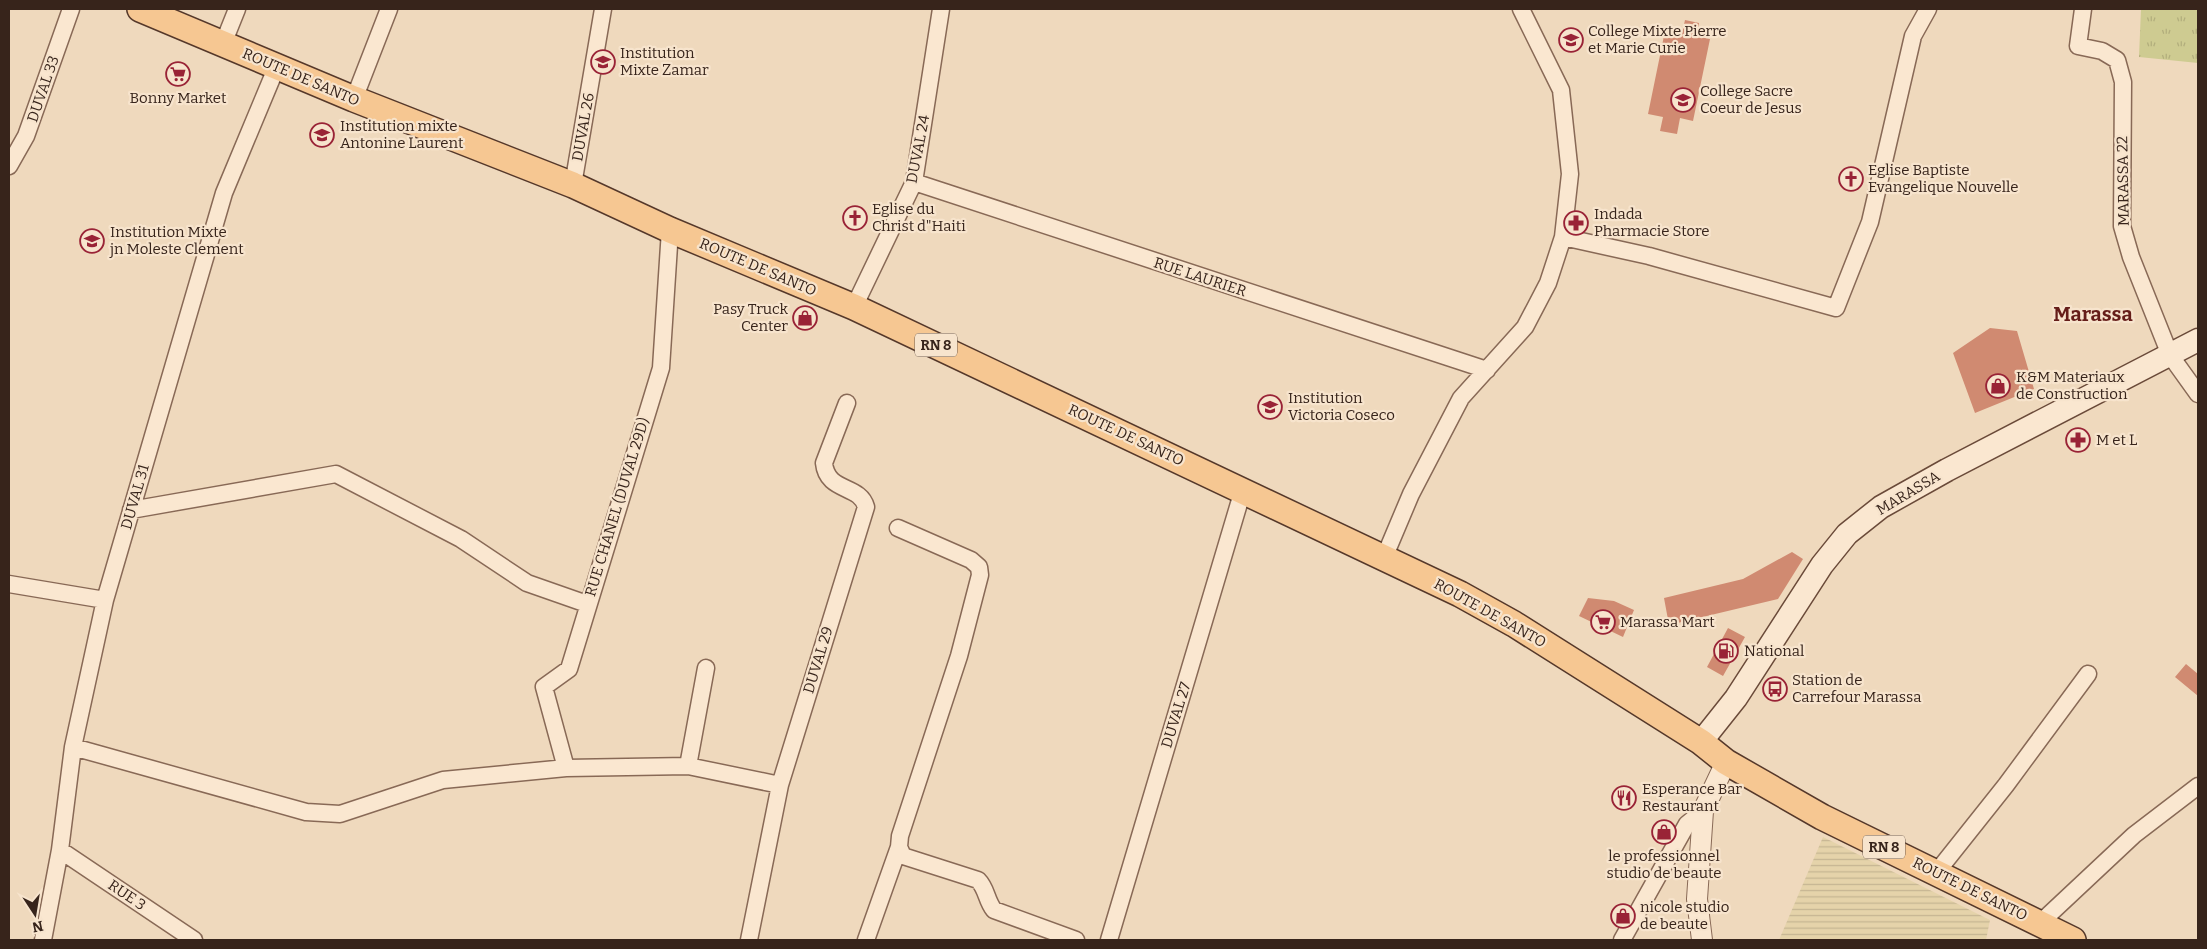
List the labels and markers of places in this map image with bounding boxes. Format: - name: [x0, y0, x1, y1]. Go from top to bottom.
- place label: College Mixte Pierre et Marie Curie: [1588, 22, 1727, 57]
- school or university icon: College Mixte Pierre et Marie Curie: [1558, 27, 1584, 53]
- place label: Institution Mixte Zamar: [620, 44, 709, 79]
- school or university icon: Institution Mixte Zamar: [590, 49, 616, 75]
- supermarket icon: Bonny Market: [165, 61, 191, 87]
- place label: College Sacre Coeur de Jesus: [1700, 82, 1802, 117]
- school or university icon: College Sacre Coeur de Jesus: [1670, 87, 1696, 113]
- place label: Bonny Market: [130, 89, 227, 107]
- place label: Institution mixte Antonine Laurent: [340, 117, 464, 152]
- school or university icon: Institution mixte Antonine Laurent: [309, 122, 335, 148]
- place label: Eglise Baptiste Evangelique Nouvelle: [1868, 161, 2019, 196]
- church icon: Eglise Baptiste Evangelique Nouvelle: [1838, 166, 1864, 192]
- place label: Eglise du Christ d"Haiti: [872, 200, 966, 235]
- church icon: Eglise du Christ d"Haiti: [842, 205, 868, 231]
- place label: Indada Pharmacie Store: [1594, 205, 1710, 240]
- pharmacy icon: Indada Pharmacie Store: [1563, 210, 1589, 236]
- place label: Institution Mixte jn Moleste Clement: [109, 223, 244, 258]
- school or university icon: Institution Mixte jn Moleste Clement: [79, 228, 105, 254]
- place label: Pasy Truck Center: [713, 300, 788, 335]
- shop icon: Pasy Truck Center: [792, 305, 818, 331]
- place label: K&M Materiaux de Construction: [2016, 368, 2128, 403]
- shop icon: K&M Materiaux de Construction: [1985, 373, 2011, 399]
- place label: Institution Victoria Coseco: [1288, 389, 1395, 424]
- school or university icon: Institution Victoria Coseco: [1257, 394, 1283, 420]
- pharmacy icon: M et L: [2065, 427, 2091, 453]
- place label: M et L: [2096, 431, 2137, 449]
- supermarket icon: Marassa Mart: [1590, 609, 1616, 635]
- place label: Marassa Mart: [1620, 613, 1715, 631]
- fuel station icon: National: [1713, 638, 1739, 664]
- place label: National: [1744, 642, 1804, 660]
- place label: Station de Carrefour Marassa: [1792, 671, 1921, 706]
- bus stop icon: Station de Carrefour Marassa: [1762, 676, 1788, 702]
- place label: Esperance Bar Restaurant: [1642, 780, 1742, 815]
- restaurant icon: Esperance Bar Restaurant: [1611, 785, 1637, 811]
- shop icon: le professionnel studio de beaute: [1651, 819, 1677, 845]
- place label: le professionnel studio de beaute: [1607, 847, 1721, 882]
- place label: nicole studio de beaute: [1640, 898, 1729, 933]
- shop icon: nicole studio de beaute: [1610, 903, 1636, 929]

